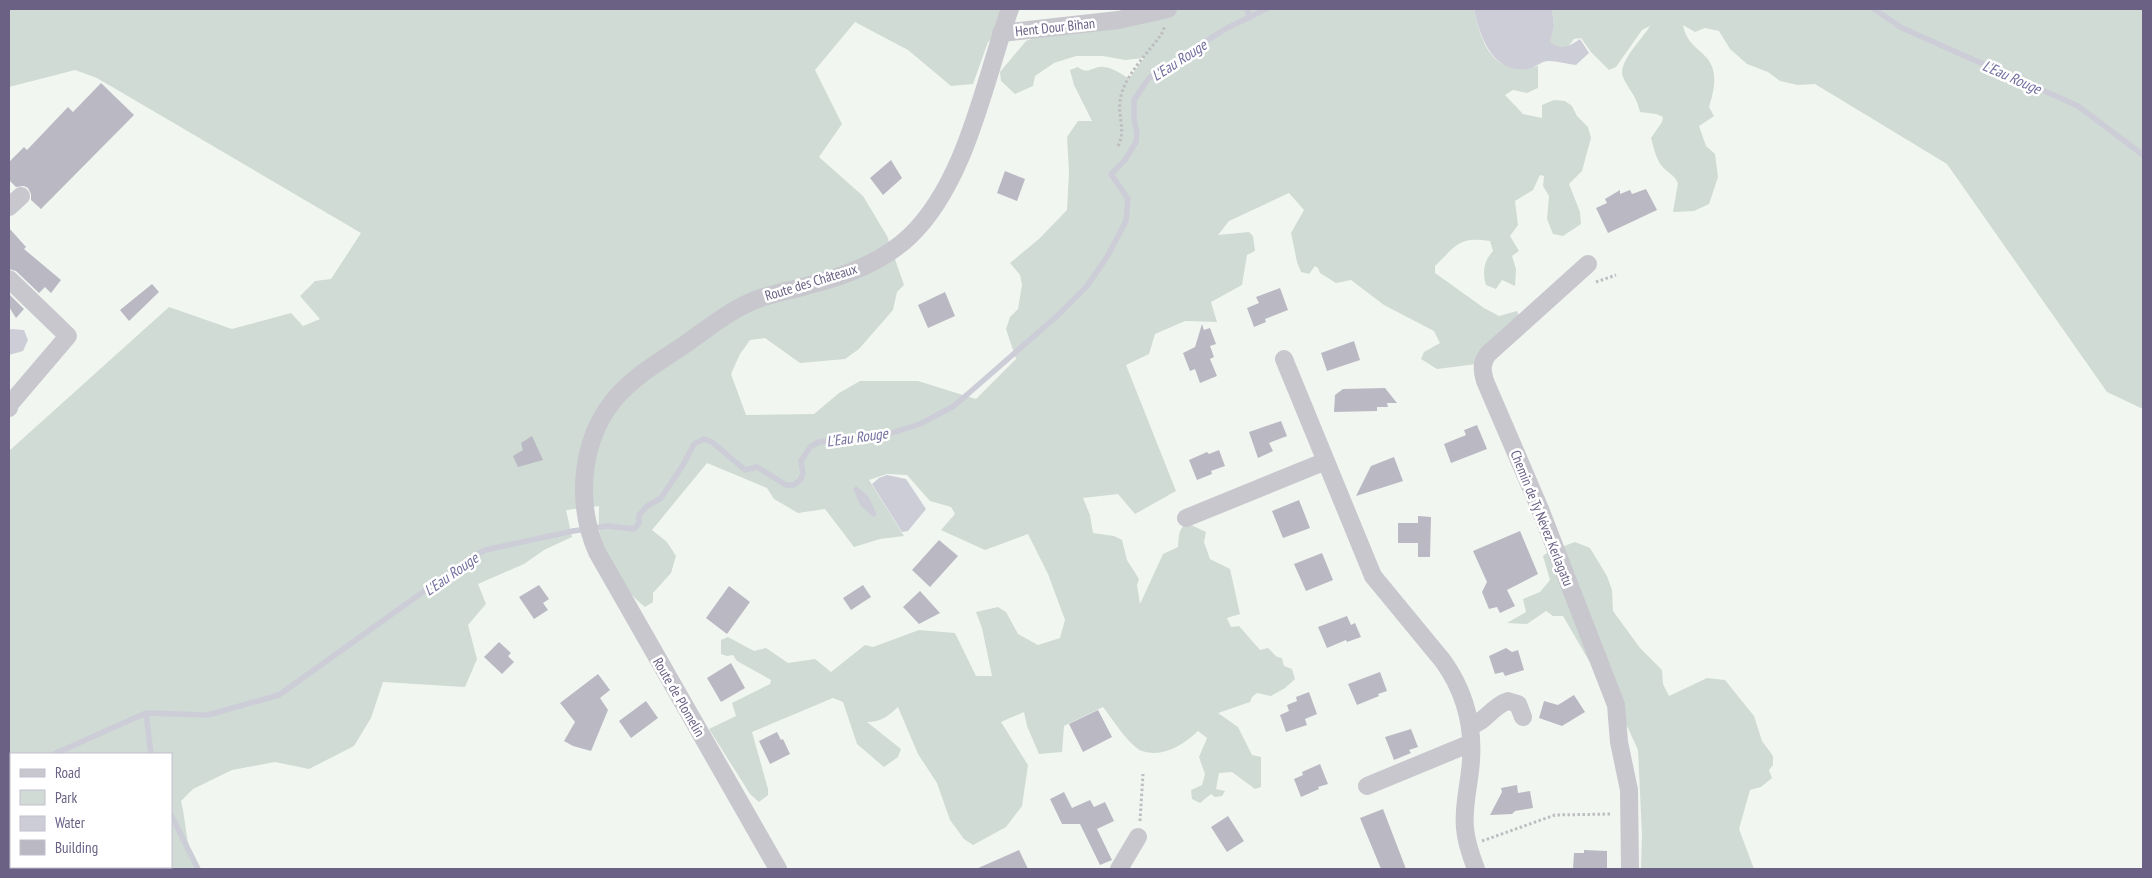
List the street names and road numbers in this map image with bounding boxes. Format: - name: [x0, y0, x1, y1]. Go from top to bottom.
- street label: Hent Dour Bihan: [1014, 14, 1096, 40]
- street label: Route des Châteaux: [763, 259, 859, 305]
- street label: Chemin de Ty Névez Kerlagatu: [1506, 447, 1578, 589]
- street label: Route de Plomelin: [649, 654, 709, 740]

